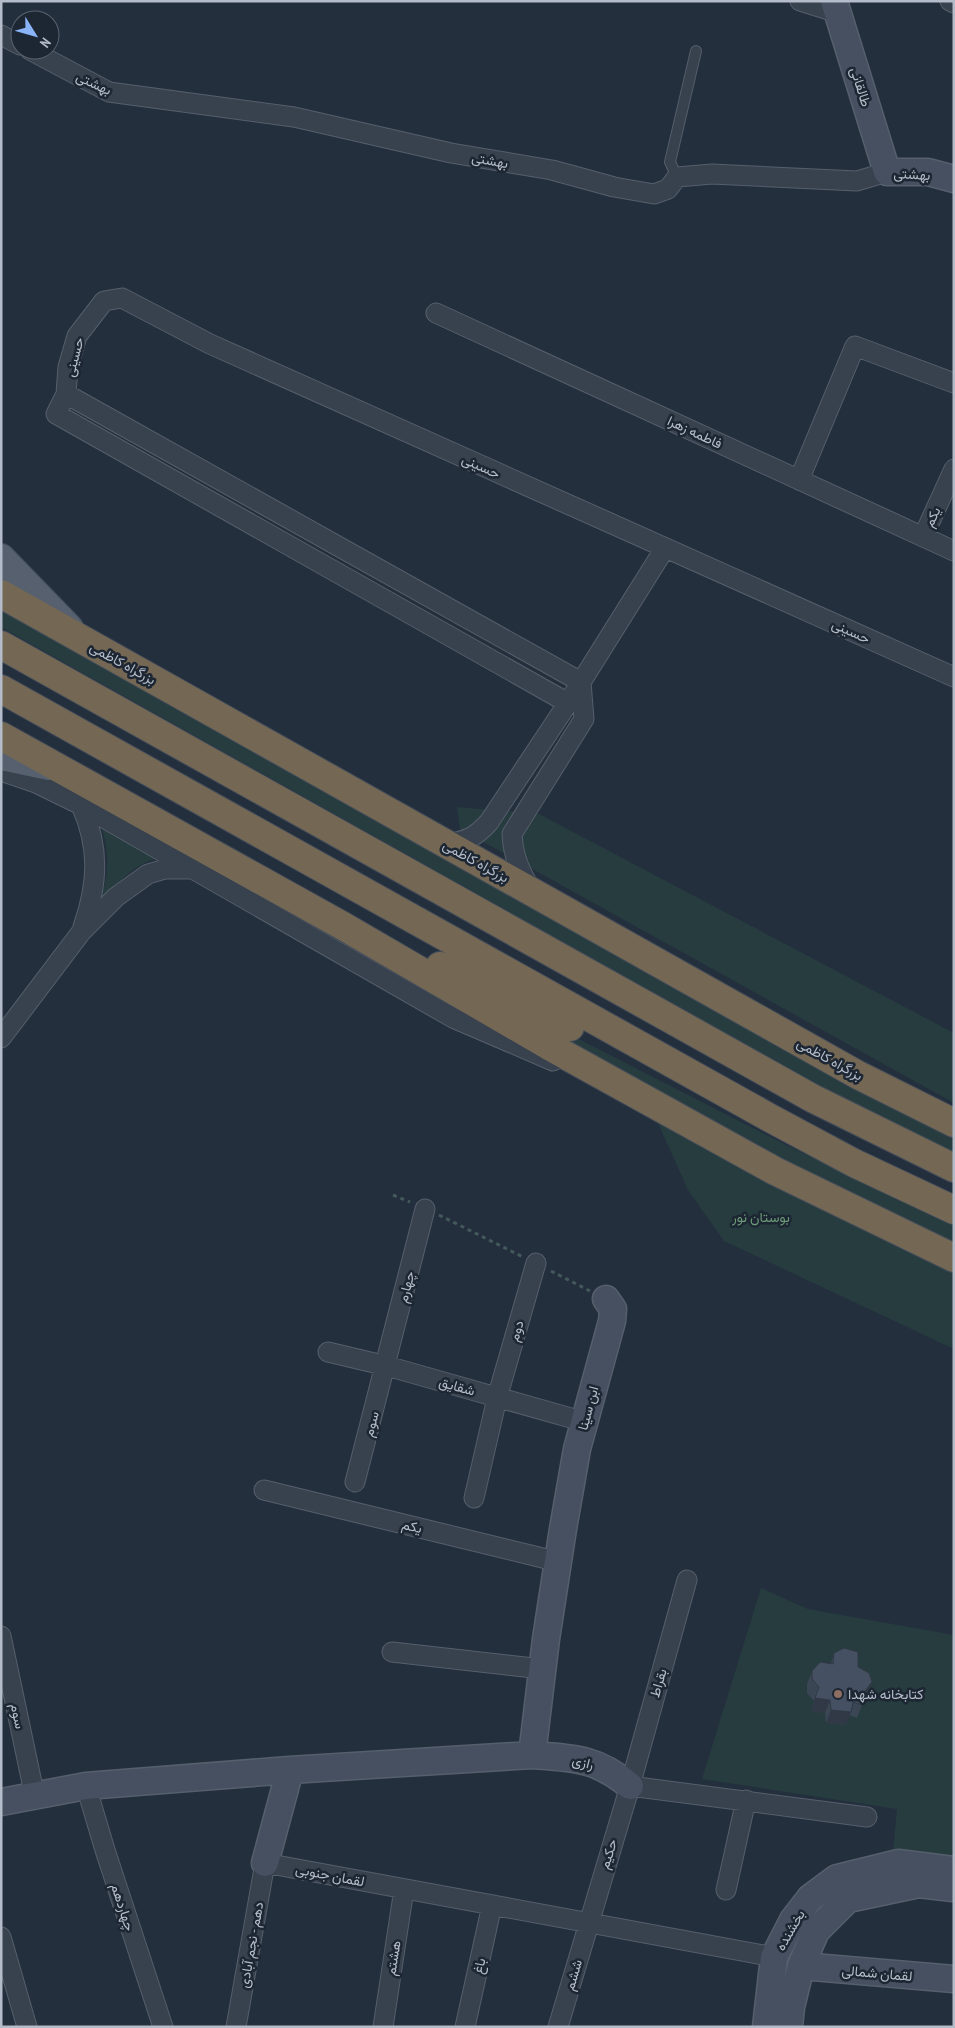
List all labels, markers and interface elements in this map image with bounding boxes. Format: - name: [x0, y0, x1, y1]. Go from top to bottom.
- north arrow: [10, 10, 60, 60]
- text: N: [36, 34, 55, 51]
- street label: طالقانی: [846, 65, 876, 109]
- street label: بهشتی: [73, 67, 115, 99]
- street label: بهشتی: [470, 148, 510, 172]
- street label: بهشتی: [893, 164, 931, 184]
- street label: حسینی: [60, 335, 88, 379]
- street label: فاطمه زهرا: [665, 411, 725, 453]
- street label: حسینی: [459, 450, 503, 482]
- street label: یکم: [920, 504, 944, 530]
- street label: حسینی: [829, 615, 873, 647]
- street label: بزرگراه کاظمی: [87, 638, 159, 688]
- street label: بزرگراه کاظمی: [440, 836, 512, 886]
- street label: بزرگراه کاظمی: [794, 1034, 866, 1084]
- park label: بوستان نور: [731, 1208, 790, 1226]
- street label: چهارم: [393, 1269, 420, 1305]
- street label: دوم: [504, 1318, 528, 1344]
- street label: شقایق: [437, 1372, 477, 1400]
- street label: ابن سینا: [573, 1384, 603, 1432]
- street label: سوم: [359, 1409, 383, 1439]
- street label: یکم: [400, 1515, 424, 1537]
- street label: بقراط: [645, 1667, 671, 1699]
- place label: کتابخانه شهدا: [848, 1685, 924, 1703]
- marker: کتابخانه شهدا: [832, 1688, 844, 1700]
- street label: سوم: [7, 1702, 29, 1730]
- street label: رازی: [570, 1751, 596, 1773]
- street label: حکیم: [595, 1837, 621, 1871]
- street label: لقمان جنوبی: [294, 1859, 366, 1891]
- street label: چهاردهم: [106, 1881, 139, 1933]
- street label: دهم - نجم آبادی: [235, 1900, 267, 1990]
- street label: بخشنده: [771, 1906, 809, 1954]
- street label: هشتم: [381, 1939, 405, 1977]
- street label: باغ: [469, 1956, 491, 1976]
- street label: ششم: [560, 1957, 586, 1993]
- street label: لقمان شمالی: [841, 1961, 913, 1985]

